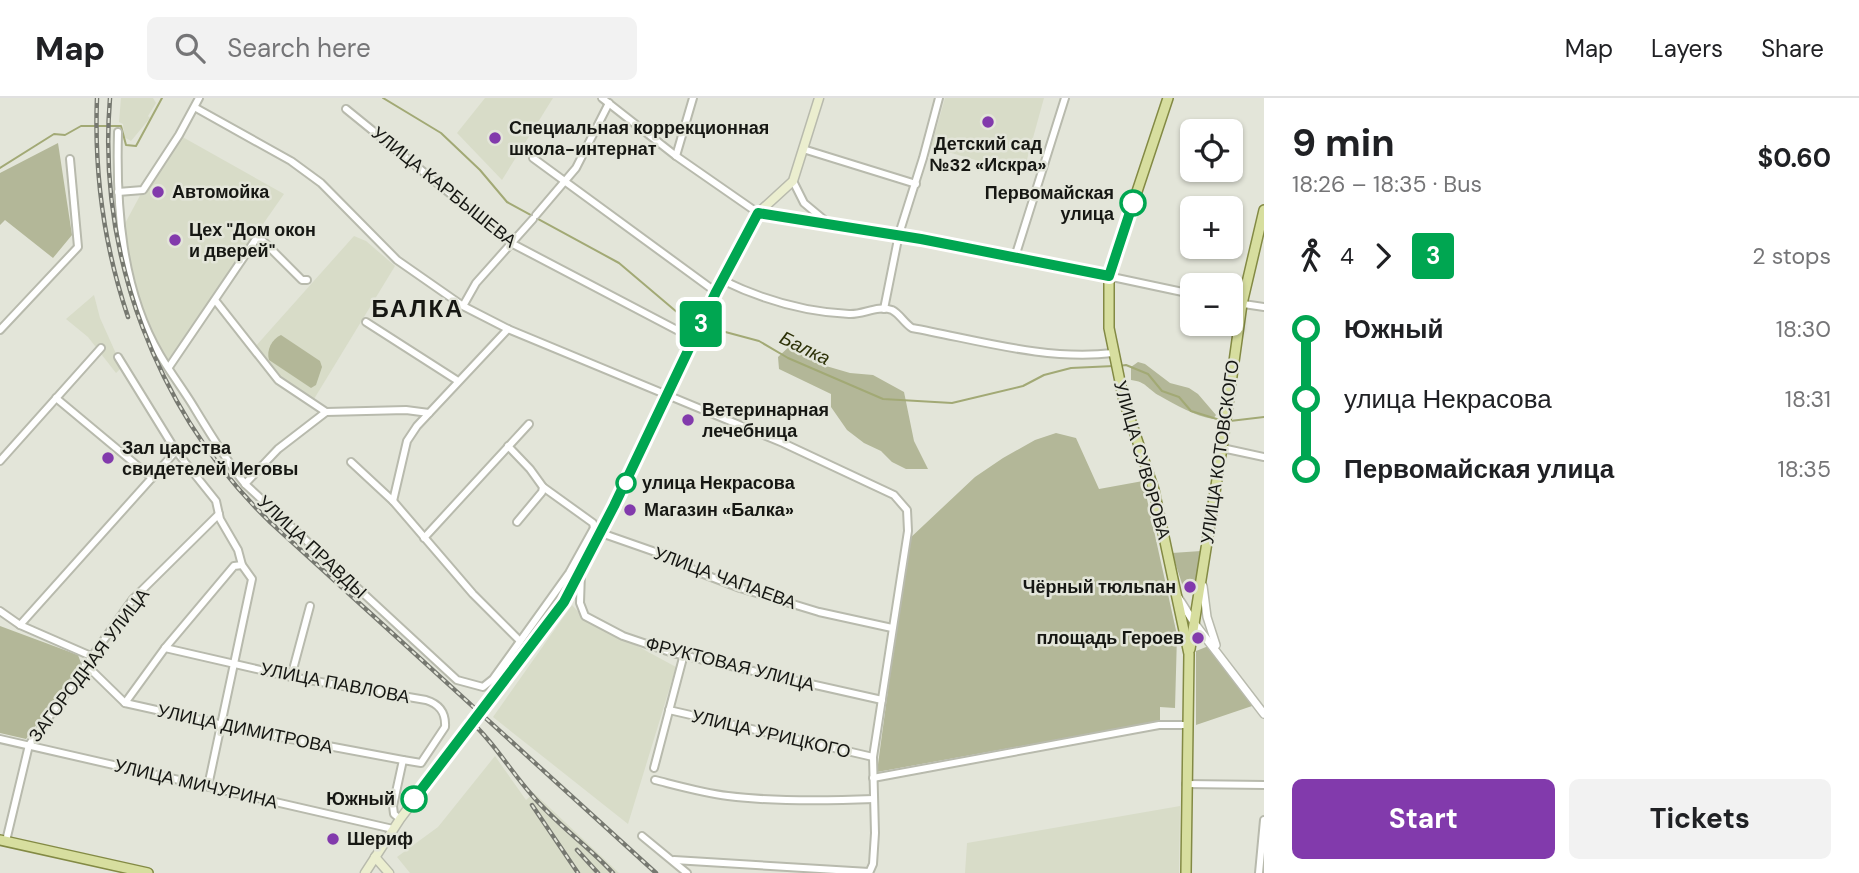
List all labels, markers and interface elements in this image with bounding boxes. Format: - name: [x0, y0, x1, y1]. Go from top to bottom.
- search box: [147, 17, 637, 80]
- text: Map: [35, 27, 105, 70]
- icon: search: [171, 29, 209, 67]
- text: Search here: [227, 31, 371, 65]
- text: Map: [1565, 33, 1613, 64]
- text: Layers: [1651, 33, 1723, 64]
- text: Share: [1761, 33, 1824, 64]
- marker: Детский сад №32 «Искра»: [980, 114, 996, 130]
- place label: Специальная коррекционная школа-интернат: [509, 116, 769, 161]
- text: 9 min: [1292, 118, 1395, 168]
- map controls: [1180, 119, 1243, 336]
- button: locate: [1180, 119, 1243, 182]
- street label: УЛИЦА КАРБЫШЕВА: [367, 121, 521, 253]
- marker: Специальная коррекционная школа-интернат: [487, 130, 503, 146]
- place label: Детский сад №32 «Искра»: [929, 132, 1047, 177]
- text: $0.60: [1757, 141, 1831, 175]
- text: 18:26 – 18:35 · Bus: [1292, 169, 1482, 199]
- place label: Автомойка: [172, 180, 270, 204]
- place label: Первомайская улица: [985, 181, 1115, 226]
- marker: Автомойка: [150, 184, 166, 200]
- marker: Первомайская улица: [1120, 190, 1146, 216]
- button: +: [1180, 196, 1243, 259]
- place label: Цех "Дом окон и дверей": [189, 218, 316, 263]
- marker: Цех "Дом окон и дверей": [167, 232, 183, 248]
- icon: walk: [1292, 237, 1330, 275]
- icon: forward: [1364, 237, 1402, 275]
- text: 3: [1426, 240, 1440, 271]
- text: 4: [1340, 241, 1354, 271]
- text: 2 stops: [1752, 241, 1831, 271]
- button: −: [1180, 273, 1243, 336]
- district label: БАЛКА: [372, 293, 464, 324]
- line badge: 3: [678, 301, 724, 347]
- text: 3: [694, 308, 708, 339]
- text: Южный: [1344, 312, 1443, 346]
- text: 18:30: [1776, 314, 1831, 344]
- water label: Балка: [776, 325, 834, 371]
- street label: УЛИЦА КОТОВСКОГО: [1195, 358, 1245, 546]
- street label: УЛИЦА СУВОРОВА: [1108, 378, 1176, 542]
- text: улица Некрасова: [1344, 382, 1552, 416]
- text: 18:31: [1785, 384, 1831, 414]
- place label: Ветеринарная лечебница: [702, 398, 829, 443]
- marker: Ветеринарная лечебница: [680, 412, 696, 428]
- place label: Зал царства свидетелей Иеговы: [122, 436, 298, 481]
- marker: Зал царства свидетелей Иеговы: [100, 450, 116, 466]
- text: Первомайская улица: [1344, 452, 1614, 486]
- text: 18:35: [1778, 454, 1831, 484]
- place label: улица Некрасова: [642, 471, 796, 495]
- marker: улица Некрасова: [616, 473, 636, 493]
- street label: УЛИЦА ПРАВДЫ: [252, 490, 372, 604]
- place label: Магазин «Балка»: [644, 498, 794, 522]
- marker: Магазин «Балка»: [622, 502, 638, 518]
- street label: УЛИЦА ЧАПАЕВА: [650, 541, 800, 615]
- place label: Чёрный тюльпан: [1023, 575, 1176, 599]
- marker: Чёрный тюльпан: [1182, 579, 1198, 595]
- street label: ЗАГОРОДНАЯ УЛИЦА: [23, 583, 155, 747]
- place label: площадь Героев: [1036, 626, 1184, 650]
- marker: площадь Героев: [1190, 630, 1206, 646]
- street label: ФРУКТОВАЯ УЛИЦА: [643, 631, 817, 697]
- street label: УЛИЦА ПАВЛОВА: [258, 657, 412, 709]
- street label: УЛИЦА ДИМИТРОВА: [155, 699, 335, 759]
- street label: УЛИЦА УРИЦКОГО: [689, 704, 853, 764]
- street label: УЛИЦА МИЧУРИНА: [112, 754, 280, 814]
- button: Start: [1292, 779, 1555, 859]
- button: Tickets: [1569, 779, 1831, 859]
- marker: Южный: [401, 786, 427, 812]
- place label: Южный: [326, 787, 395, 811]
- place label: Шериф: [347, 827, 413, 851]
- marker: Шериф: [325, 831, 341, 847]

